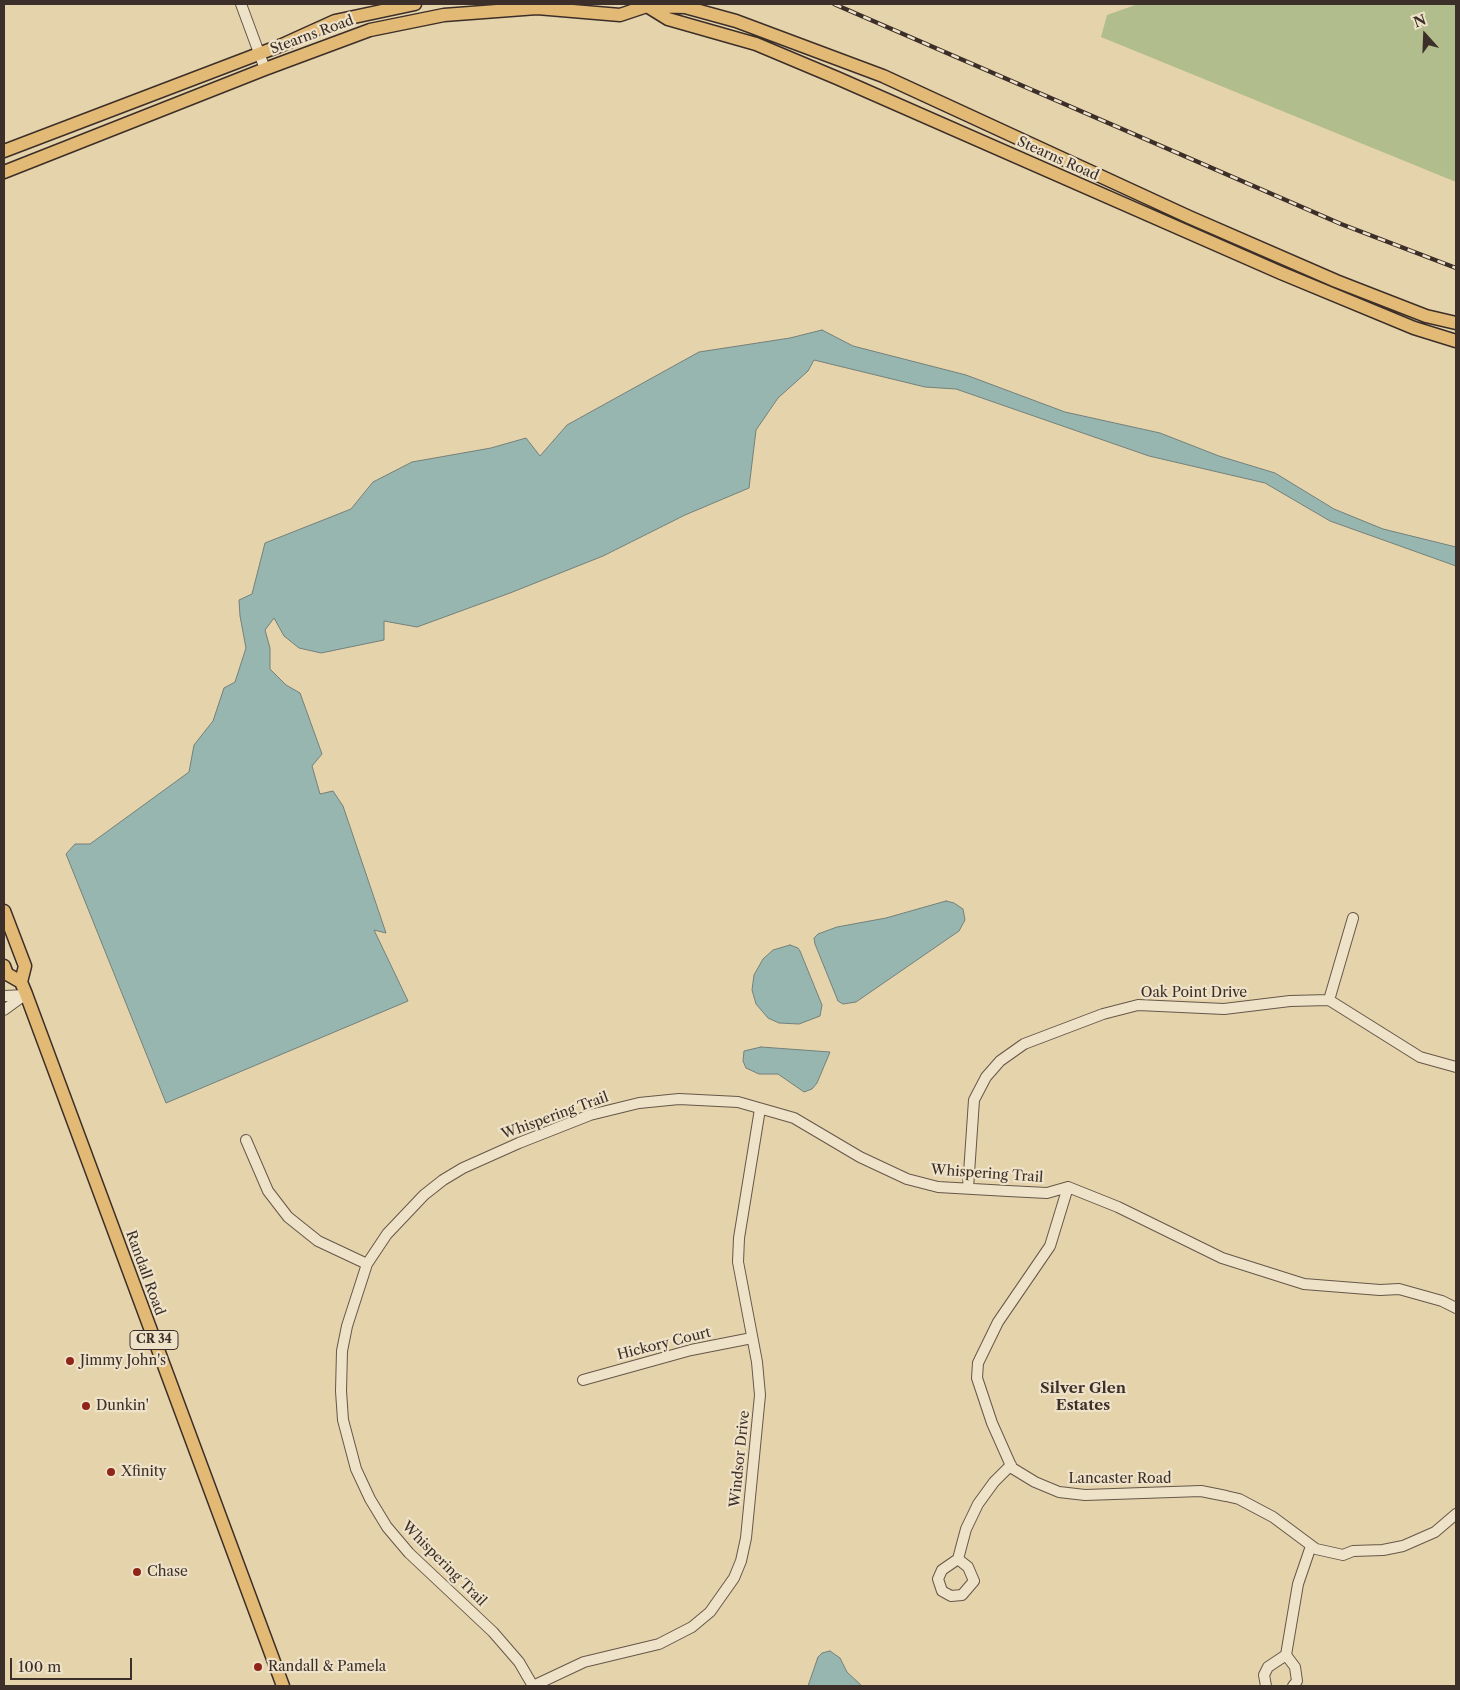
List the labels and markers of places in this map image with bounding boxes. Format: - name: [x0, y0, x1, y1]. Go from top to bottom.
- place label: Jimmy John's: [80, 1353, 166, 1369]
- marker: Jimmy John's: [64, 1355, 76, 1367]
- place label: Dunkin': [96, 1398, 149, 1414]
- marker: Dunkin': [80, 1400, 92, 1412]
- place label: Xfinity: [121, 1464, 167, 1480]
- marker: Xfinity: [105, 1466, 117, 1478]
- place label: Chase: [147, 1564, 188, 1580]
- marker: Chase: [131, 1566, 143, 1578]
- place label: Randall & Pamela: [268, 1659, 386, 1675]
- marker: Randall & Pamela: [252, 1661, 264, 1673]

